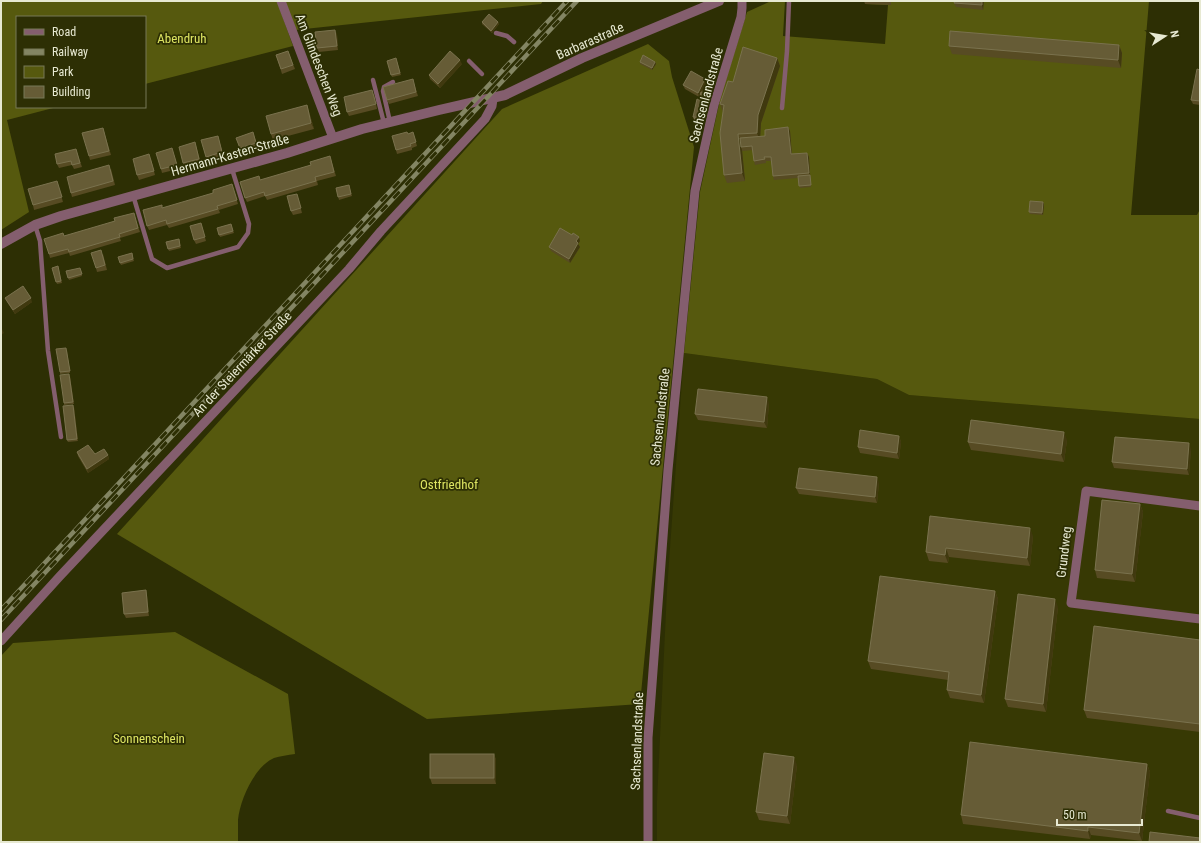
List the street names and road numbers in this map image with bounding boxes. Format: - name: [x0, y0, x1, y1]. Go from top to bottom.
- street label: Am Glindeschen Weg: [293, 12, 345, 118]
- street label: Barbarastraße: [554, 19, 626, 63]
- street label: Sachsenlandstraße: [686, 46, 726, 144]
- street label: Hermann-Kasten-Straße: [169, 131, 291, 179]
- street label: An der Steiermärker Straße: [189, 308, 295, 420]
- street label: Sachsenlandstraße: [647, 367, 673, 467]
- street label: Grundweg: [1053, 525, 1075, 579]
- street label: Sachsenlandstraße: [628, 692, 646, 790]

